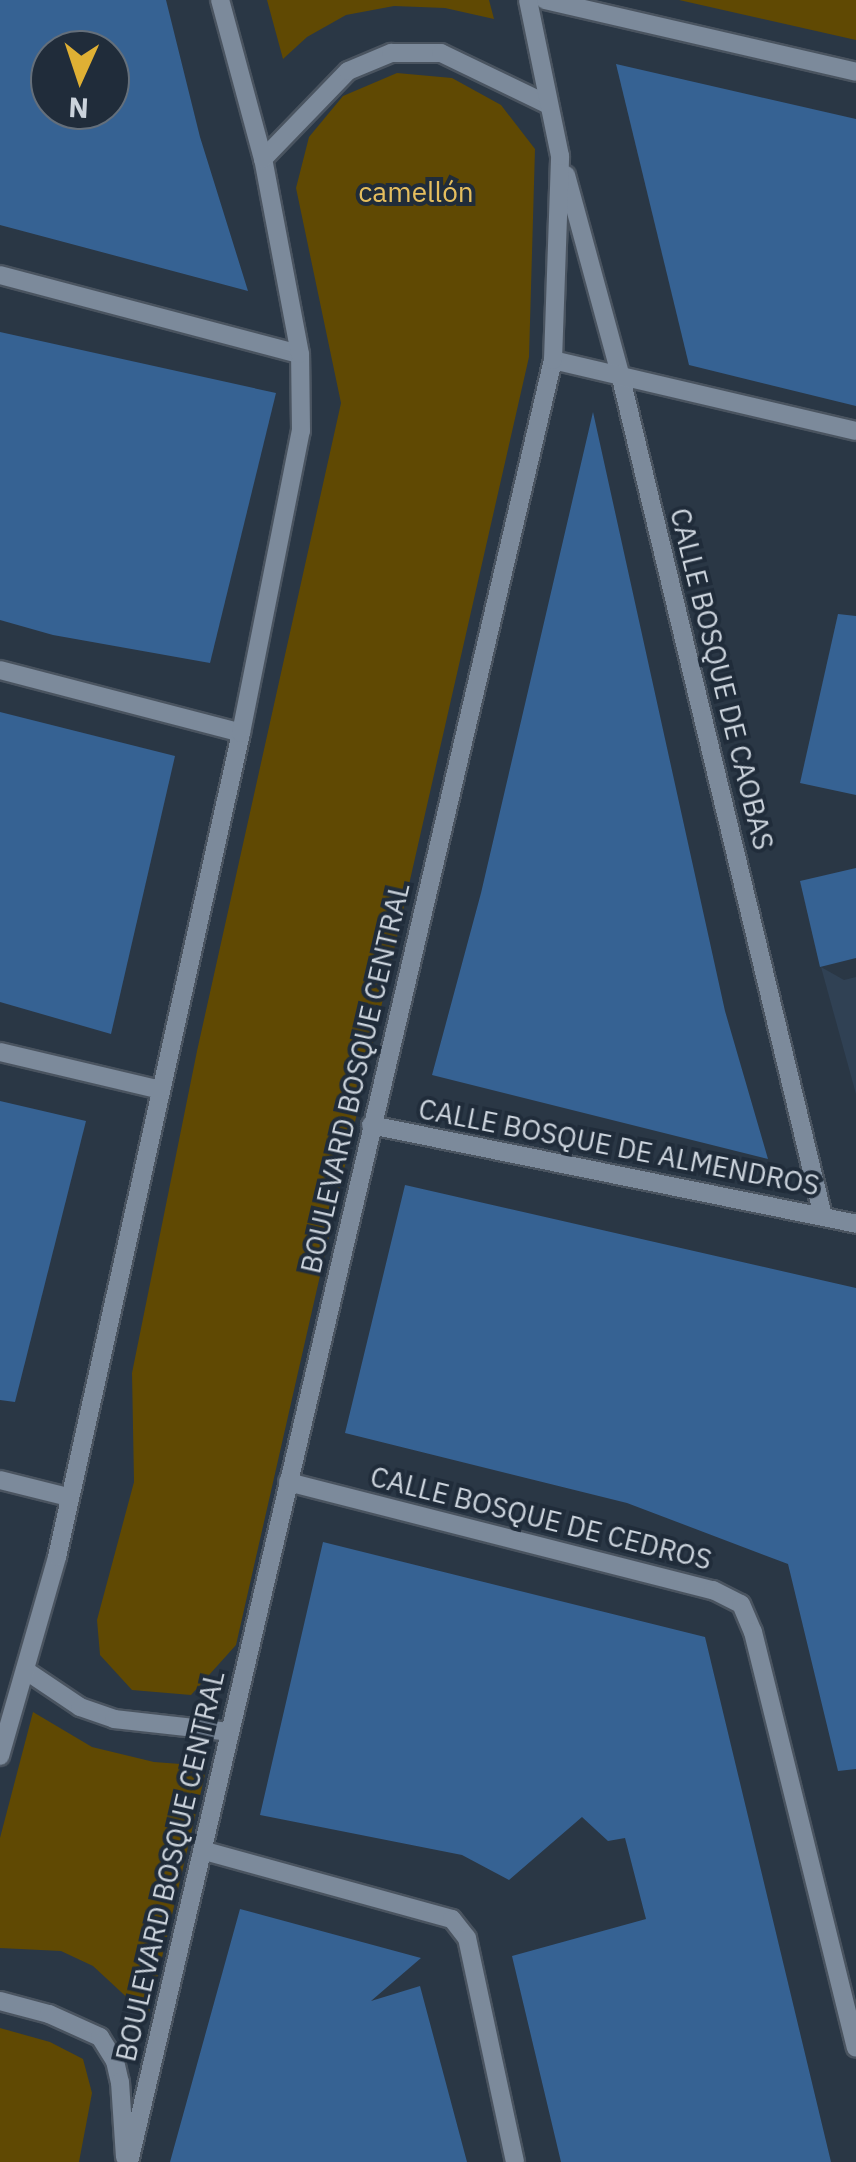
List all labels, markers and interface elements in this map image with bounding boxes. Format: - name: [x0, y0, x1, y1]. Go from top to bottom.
- north arrow: [30, 30, 130, 130]
- text: N: [67, 89, 90, 127]
- park label: camellón: [358, 175, 474, 209]
- street label: CALLE BOSQUE DE CAOBAS: [663, 505, 781, 853]
- street label: BOULEVARD BOSQUE CENTRAL: [294, 879, 416, 1277]
- street label: CALLE BOSQUE DE ALMENDROS: [416, 1092, 822, 1202]
- street label: CALLE BOSQUE DE CEDROS: [367, 1459, 715, 1577]
- street label: BOULEVARD BOSQUE CENTRAL: [109, 1667, 231, 2065]

